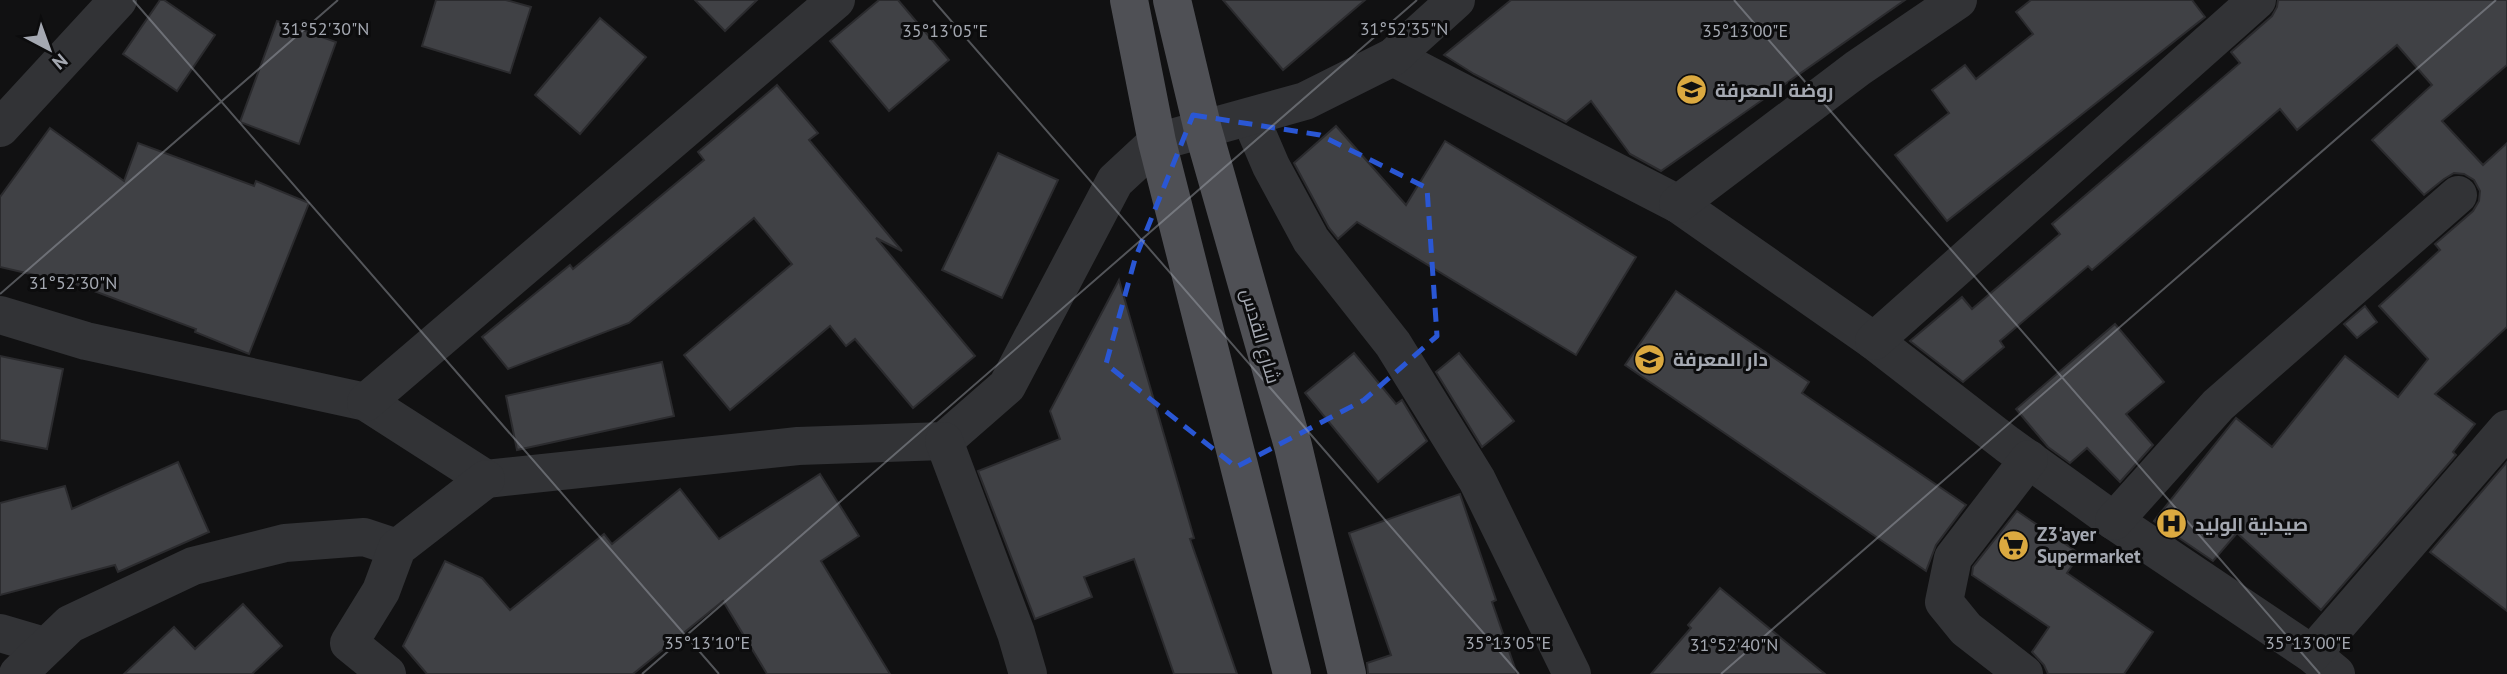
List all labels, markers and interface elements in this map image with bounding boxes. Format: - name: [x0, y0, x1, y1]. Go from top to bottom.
- north arrow: [14, 14, 84, 84]
- text: 31°52'30"N: [281, 17, 369, 40]
- text: 31°52'35"N: [1360, 17, 1448, 40]
- text: 35°13'05"E: [902, 19, 988, 42]
- text: 35°13'00"E: [1702, 19, 1788, 42]
- text: N: [48, 49, 73, 75]
- school or university icon: روضة المعرفة: [1675, 73, 1709, 107]
- place label: روضة المعرفة: [1715, 78, 1833, 102]
- text: 31°52'30"N: [29, 271, 117, 294]
- street label: شارع القدس: [1234, 286, 1286, 387]
- school or university icon: دار المعرفة: [1633, 342, 1667, 376]
- place label: دار المعرفة: [1673, 347, 1768, 371]
- hospital icon: صيدلية الوليد: [2155, 507, 2189, 541]
- place label: صيدلية الوليد: [2195, 512, 2308, 536]
- place label: Z3'ayer Supermarket: [2037, 522, 2141, 568]
- supermarket icon: Z3'ayer Supermarket: [1997, 528, 2031, 562]
- text: 35°13'10"E: [664, 631, 750, 654]
- text: 35°13'05"E: [1465, 631, 1551, 654]
- text: 35°13'00"E: [2265, 631, 2351, 654]
- text: 31°52'40"N: [1690, 633, 1778, 656]

